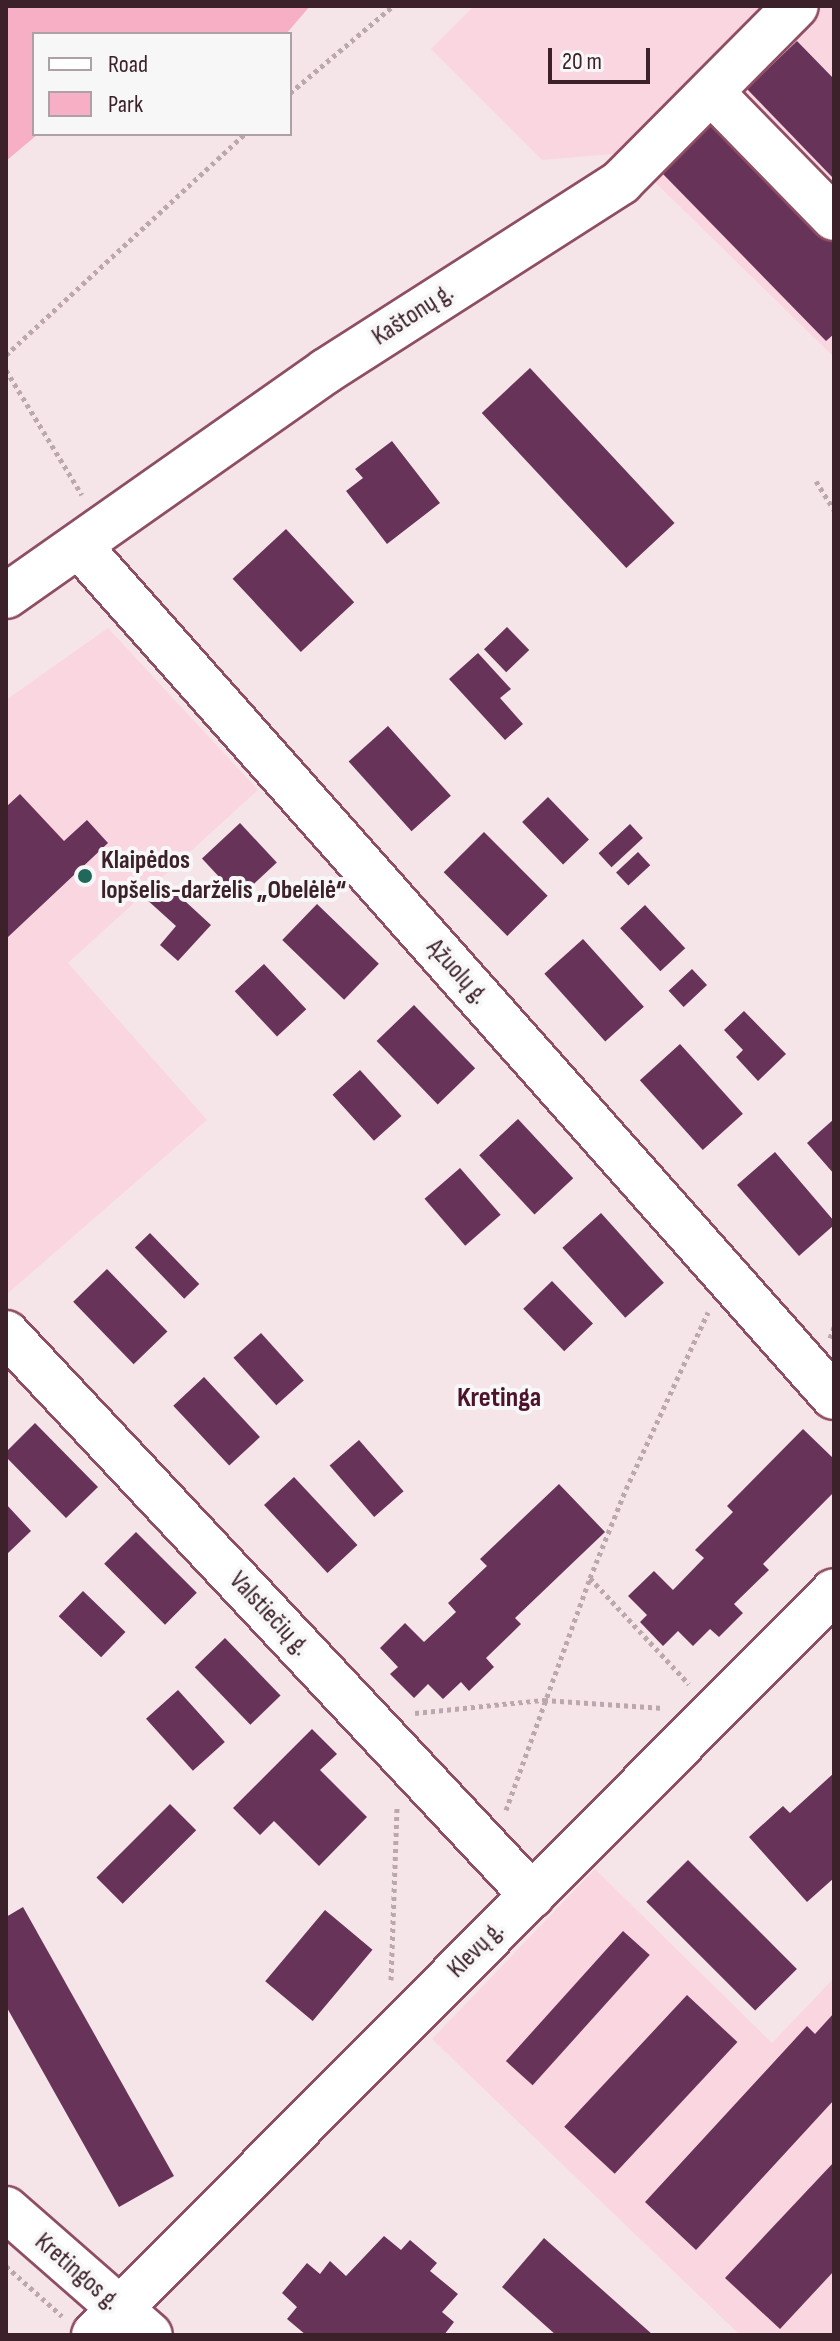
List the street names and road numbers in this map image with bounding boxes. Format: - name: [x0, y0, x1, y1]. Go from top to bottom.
- street label: Kaštonų g.: [366, 277, 460, 353]
- street label: Ąžuolų g.: [420, 933, 494, 1011]
- street label: Valstiečių g.: [222, 1565, 316, 1663]
- street label: Klevų g.: [441, 1915, 511, 1985]
- street label: Kretingos g.: [28, 2227, 126, 2317]

